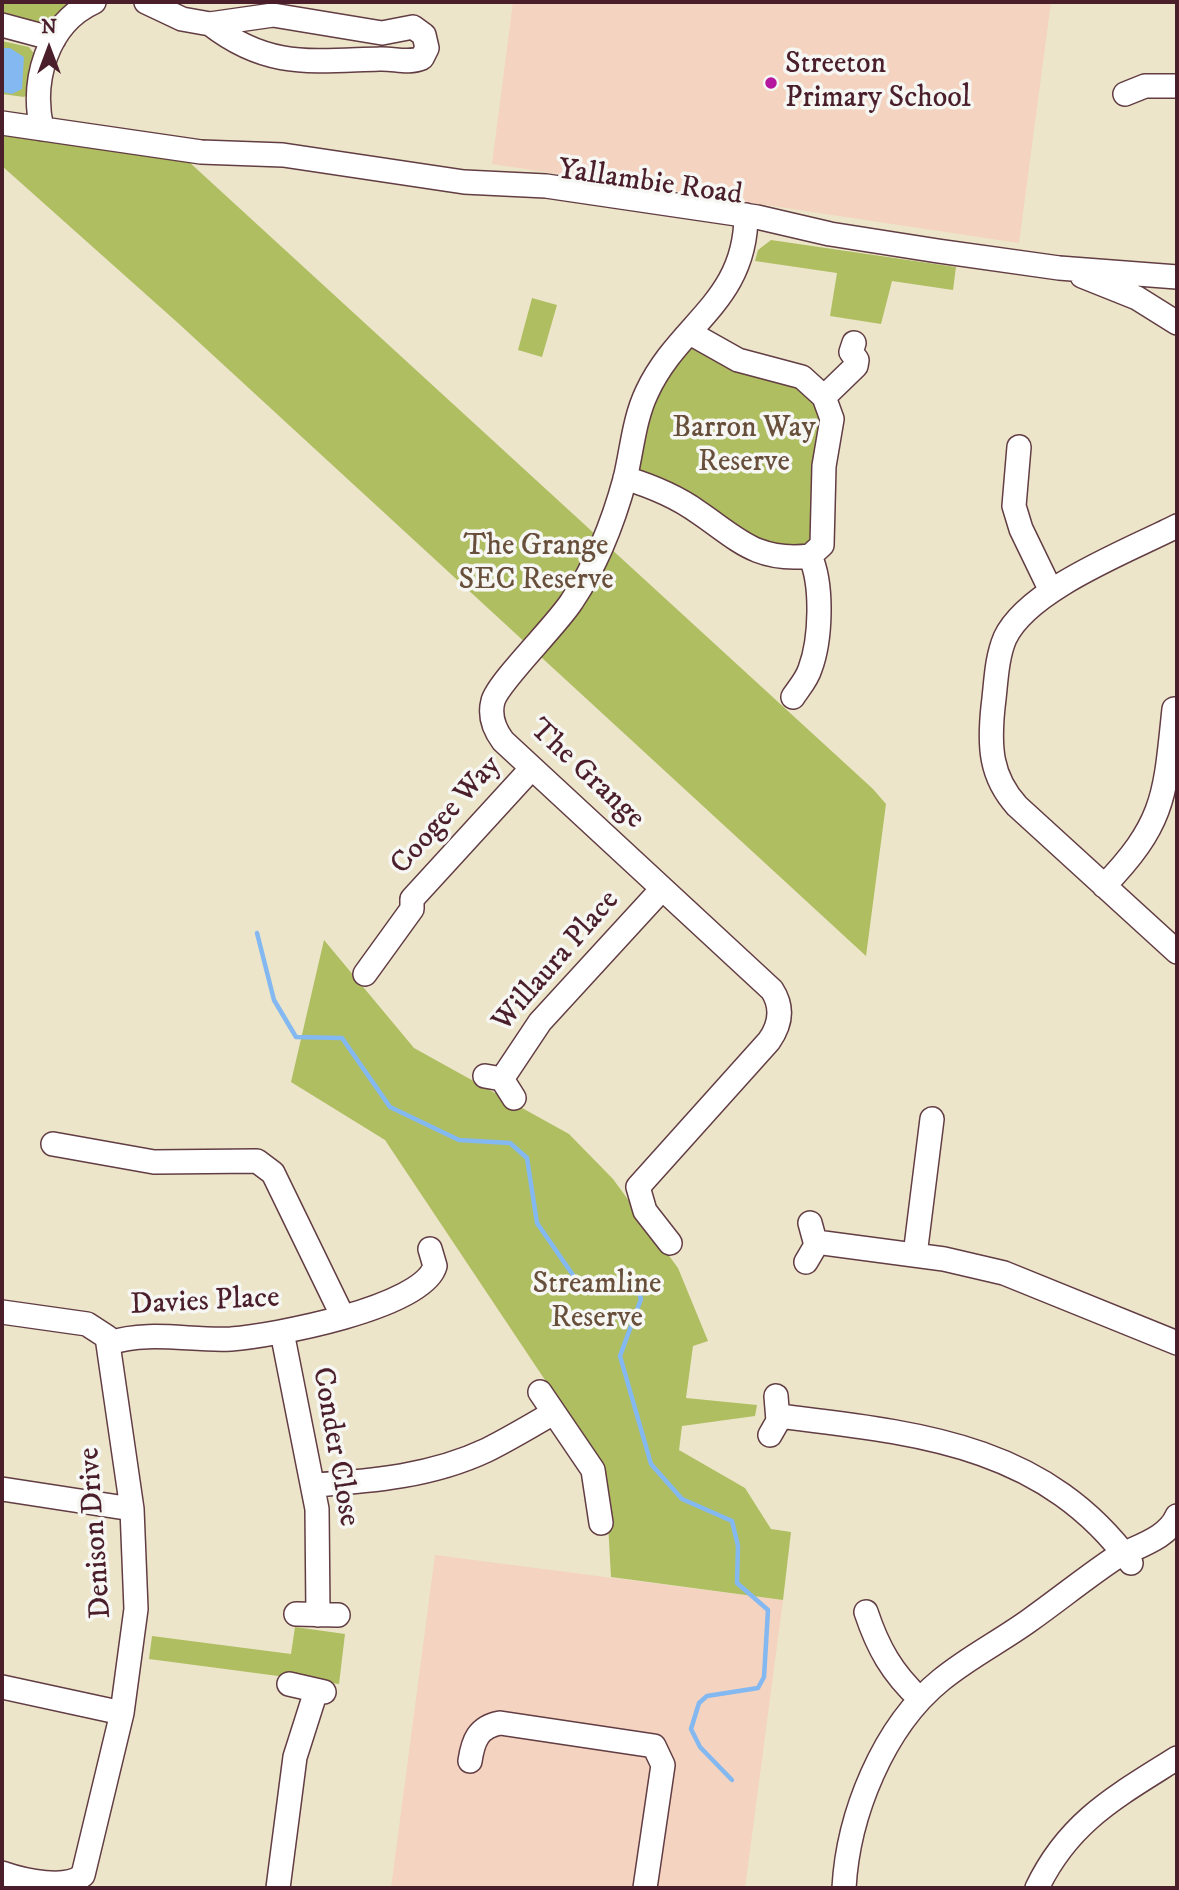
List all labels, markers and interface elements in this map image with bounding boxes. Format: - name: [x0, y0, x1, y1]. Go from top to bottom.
- north arrow: [14, 14, 84, 84]
- text: N: [41, 16, 57, 39]
- place label: Streeton Primary School: [785, 48, 971, 118]
- marker: Streeton Primary School: [763, 75, 779, 91]
- street label: Yallambie Road: [556, 153, 744, 215]
- park label: Barron Way Reserve: [672, 412, 816, 482]
- park label: The Grange SEC Reserve: [458, 530, 614, 600]
- street label: The Grange: [521, 712, 651, 838]
- street label: Coogee Way: [384, 749, 510, 883]
- street label: Willaura Place: [486, 884, 628, 1040]
- park label: Streamline Reserve: [533, 1268, 661, 1338]
- street label: Davies Place: [130, 1281, 280, 1325]
- street label: Conder Close: [302, 1365, 366, 1529]
- street label: Denison Drive: [73, 1446, 121, 1620]

